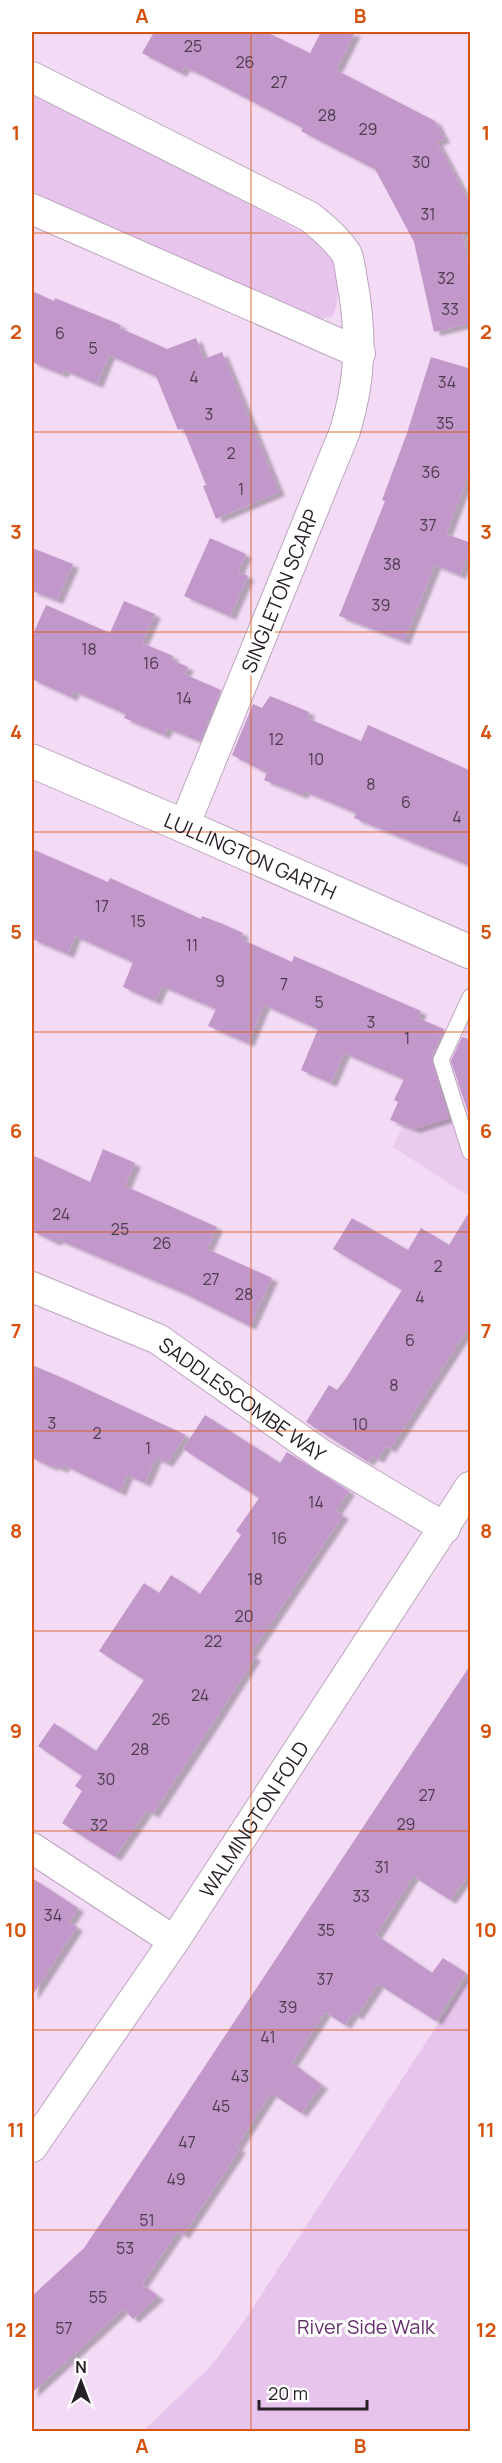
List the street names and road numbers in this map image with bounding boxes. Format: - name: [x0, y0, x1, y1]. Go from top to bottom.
- street label: SINGLETON SCARP: [235, 505, 325, 677]
- street label: LULLINGTON GARTH: [160, 806, 341, 905]
- street label: SADDLESCOMBE WAY: [154, 1331, 332, 1468]
- street label: WALMINGTON FOLD: [193, 1735, 314, 1902]

